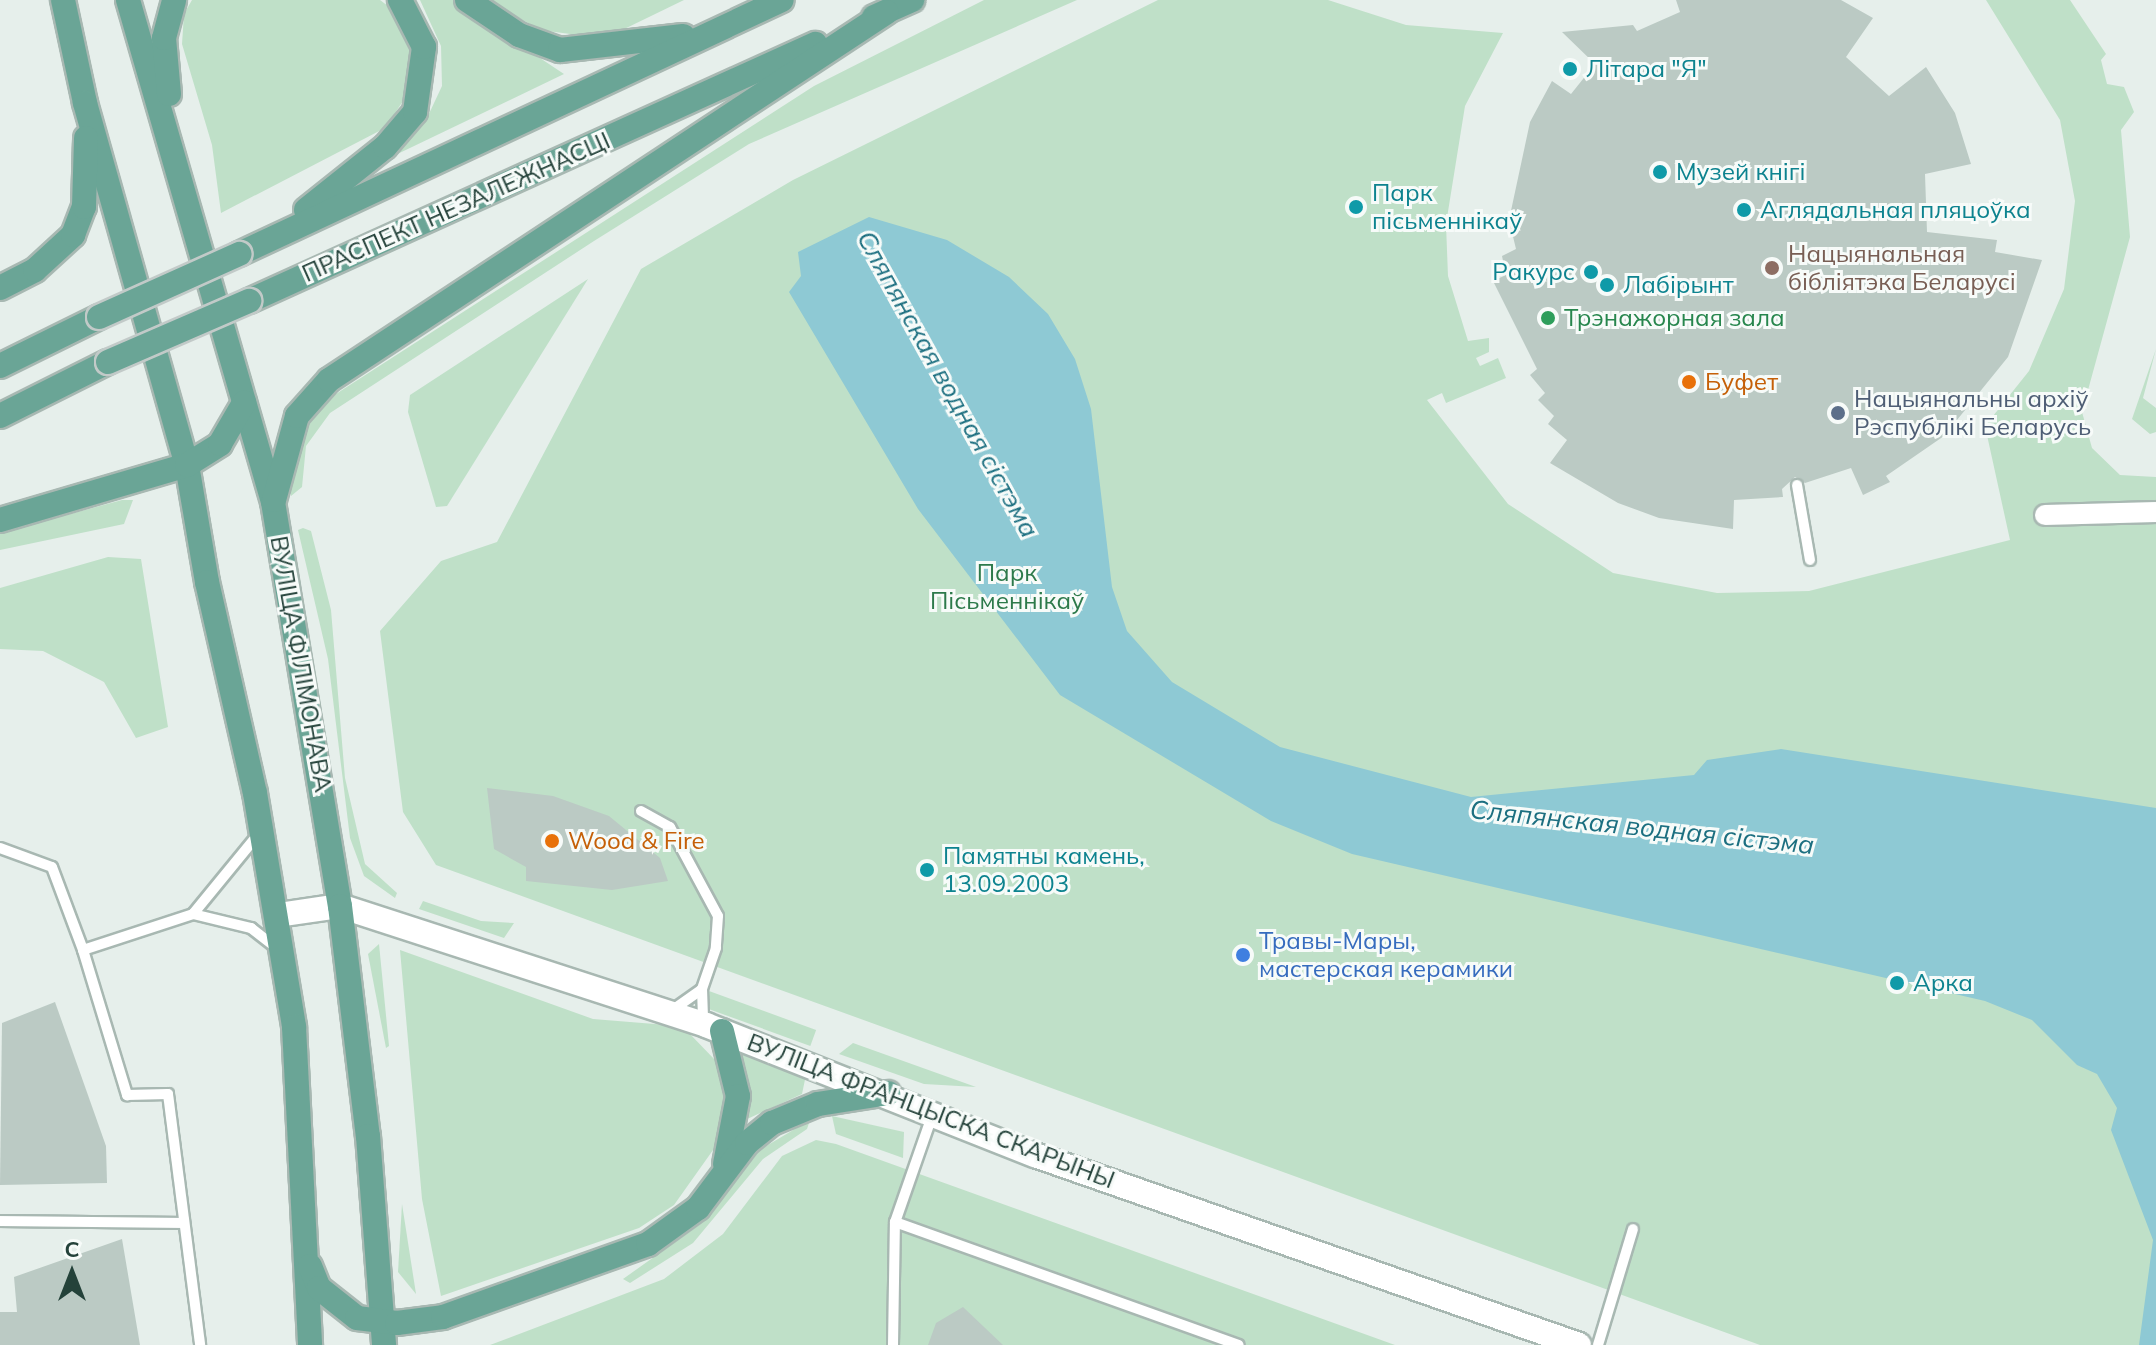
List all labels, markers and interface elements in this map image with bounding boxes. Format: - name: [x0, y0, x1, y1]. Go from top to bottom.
- place label: Літара "Я": [1586, 55, 1707, 83]
- marker: Літара "Я": [1561, 60, 1579, 78]
- street label: ПРАСПЕКТ НЕЗАЛЕЖНАСЦІ: [298, 126, 614, 288]
- place label: Музей кнігі: [1676, 158, 1805, 186]
- marker: Музей кнігі: [1651, 163, 1669, 181]
- place label: Парк пісьменнікаў: [1372, 179, 1522, 235]
- place label: Аглядальная пляцоўка: [1760, 196, 2031, 224]
- marker: Парк пісьменнікаў: [1347, 198, 1365, 216]
- marker: Аглядальная пляцоўка: [1735, 201, 1753, 219]
- water label: Сляпянская водная сістэма: [850, 225, 1046, 543]
- place label: Нацыянальная бібліятэка Беларусі: [1788, 240, 2016, 296]
- place label: Ракурс: [1492, 258, 1575, 286]
- marker: Нацыянальная бібліятэка Беларусі: [1763, 259, 1781, 277]
- marker: Ракурс: [1582, 263, 1600, 281]
- place label: Лабірынт: [1623, 271, 1734, 299]
- marker: Лабірынт: [1598, 276, 1616, 294]
- place label: Трэнажорная зала: [1564, 304, 1785, 332]
- marker: Трэнажорная зала: [1539, 309, 1557, 327]
- place label: Буфет: [1705, 368, 1778, 396]
- marker: Буфет: [1680, 373, 1698, 391]
- place label: Нацыянальны архіў Рэспублікі Беларусь: [1854, 385, 2091, 441]
- marker: Нацыянальны архіў Рэспублікі Беларусь: [1829, 404, 1847, 422]
- street label: ВУЛІЦА ФІЛІМОНАВА: [264, 534, 338, 794]
- park label: Парк Пісьменнікаў: [930, 559, 1084, 615]
- water label: Сляпянская водная сістэма: [1468, 793, 1816, 861]
- place label: Wood & Fire: [568, 827, 705, 855]
- marker: Wood & Fire: [543, 832, 561, 850]
- place label: Памятны камень, 13.09.2003: [943, 842, 1145, 898]
- marker: Памятны камень, 13.09.2003: [918, 861, 936, 879]
- place label: Травы-Мары, мастерская керамики: [1259, 927, 1513, 983]
- marker: Травы-Мары, мастерская керамики: [1234, 946, 1252, 964]
- place label: Арка: [1913, 969, 1973, 997]
- marker: Арка: [1888, 974, 1906, 992]
- street label: ВУЛІЦА ФРАНЦЫСКА СКАРЫНЫ: [743, 1027, 1119, 1195]
- north arrow: [32, 1233, 112, 1313]
- text: С: [64, 1235, 80, 1263]

